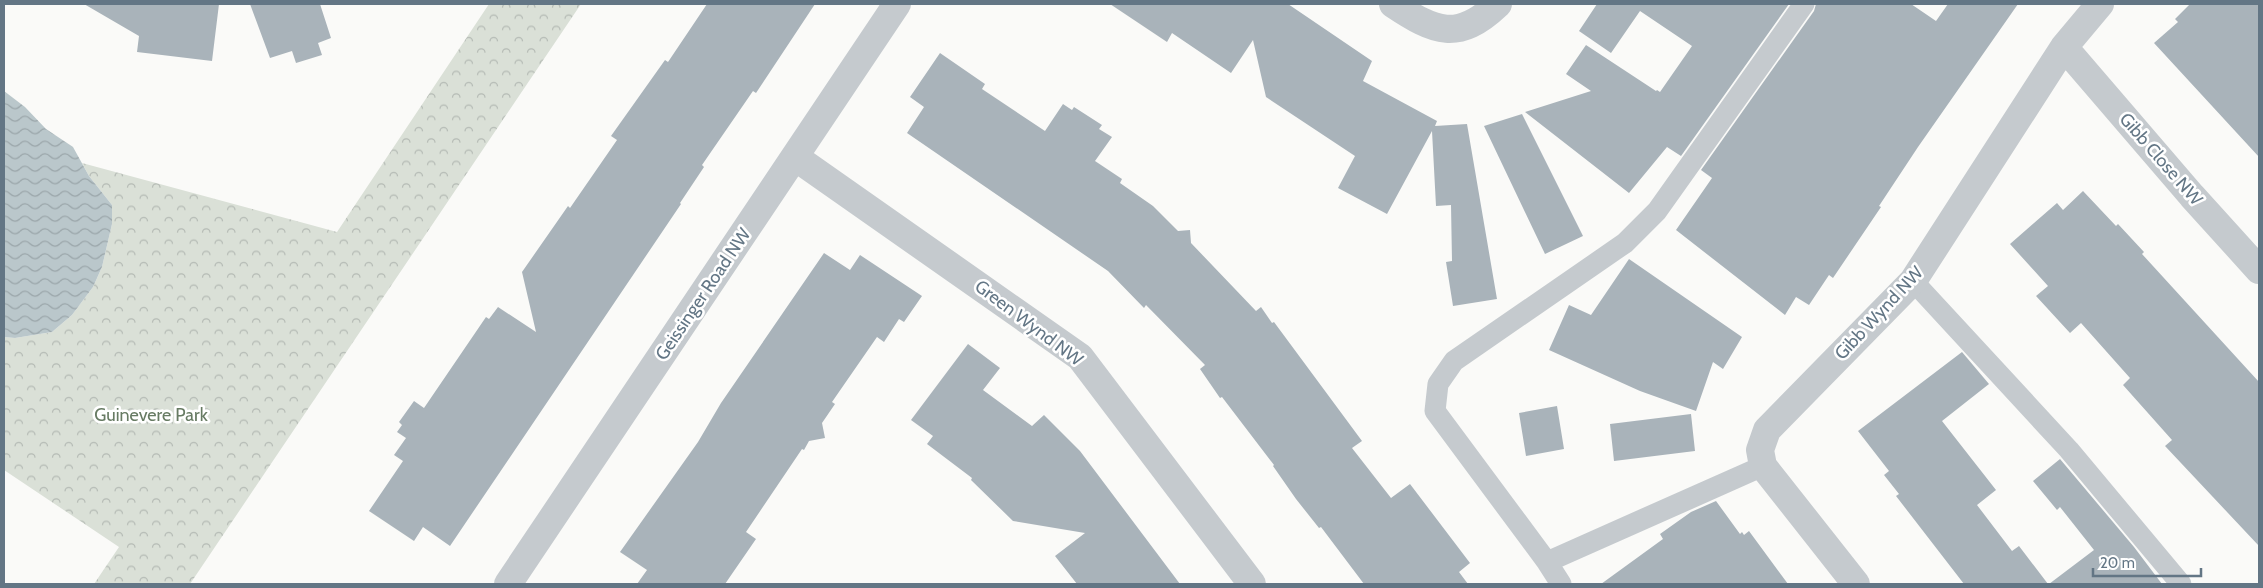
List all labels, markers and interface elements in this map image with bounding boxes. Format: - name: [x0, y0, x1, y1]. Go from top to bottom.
- street label: Gibb Close NW: [2115, 108, 2207, 210]
- street label: Geissinger Road NW: [651, 224, 755, 364]
- street label: Gibb Wynd NW: [1830, 262, 1928, 364]
- street label: Green Wynd NW: [971, 275, 1087, 371]
- park label: Guinevere Park: [94, 404, 209, 426]
- scale bar: [2093, 546, 2200, 578]
- text: 20 m: [2100, 554, 2135, 572]

